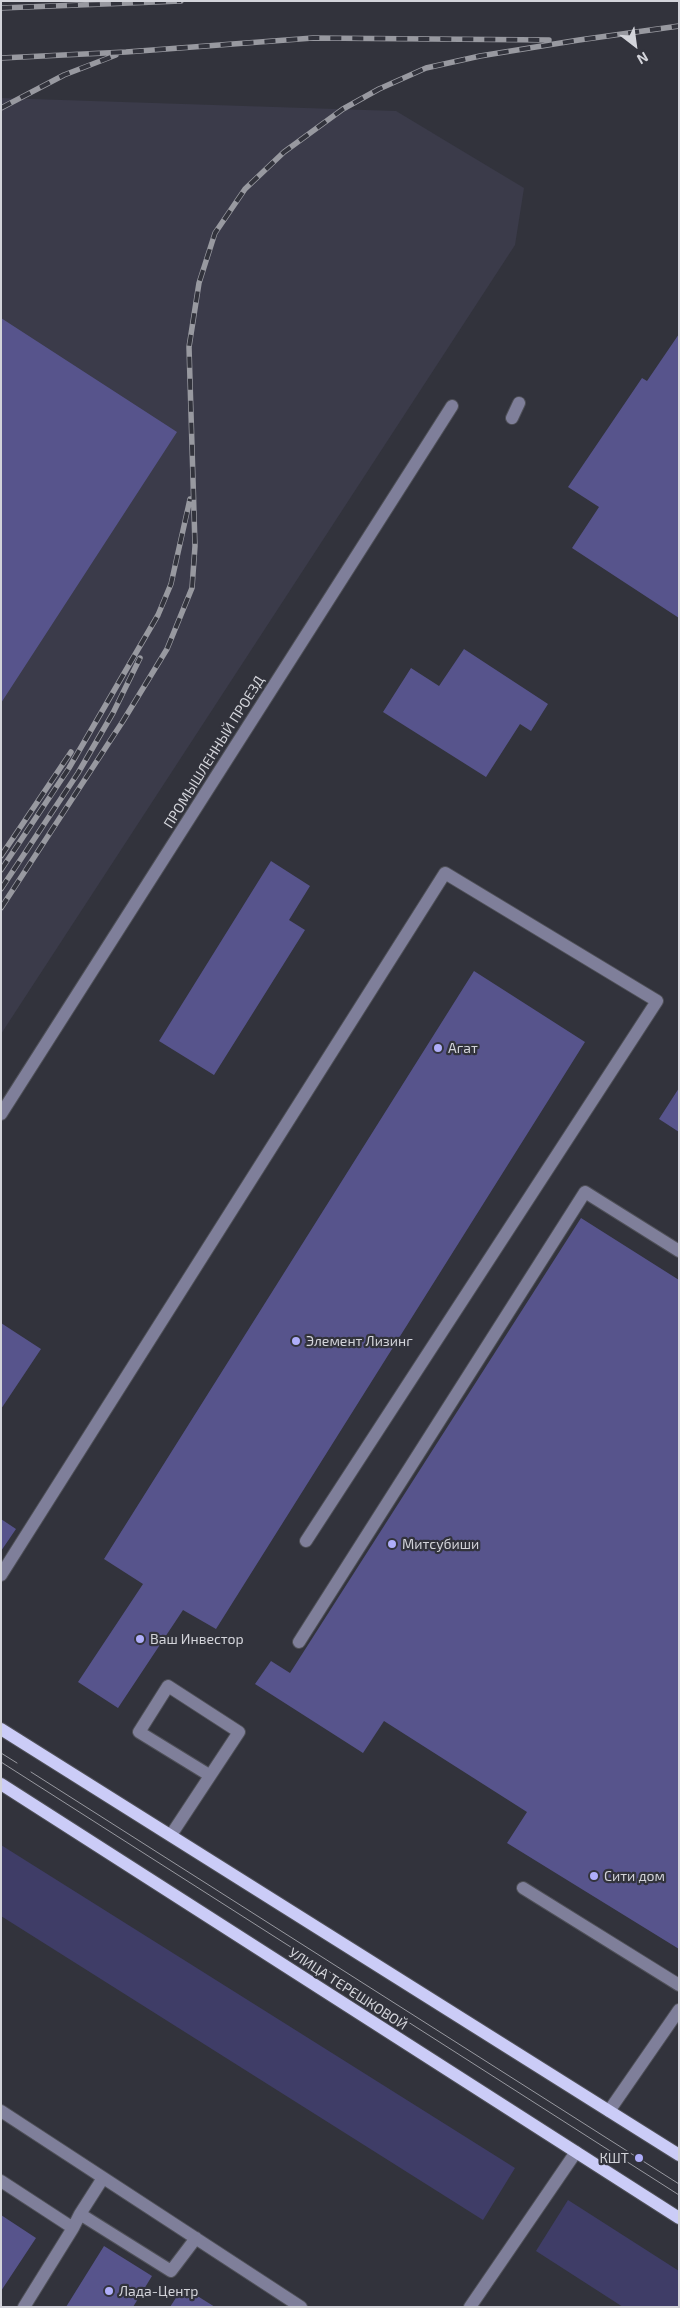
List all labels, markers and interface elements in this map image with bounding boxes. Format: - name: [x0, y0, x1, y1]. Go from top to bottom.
- north arrow: [610, 20, 660, 70]
- text: N: [634, 49, 651, 68]
- street label: ПРОМЫШЛЕННЫЙ ПРОЕЗД: [160, 673, 268, 831]
- place label: Агат: [448, 1040, 478, 1056]
- marker: Агат: [432, 1042, 444, 1054]
- place label: Элемент Лизинг: [306, 1333, 413, 1349]
- marker: Элемент Лизинг: [290, 1335, 302, 1347]
- place label: Митсубиши: [402, 1536, 479, 1552]
- marker: Митсубиши: [386, 1538, 398, 1550]
- place label: Ваш Инвестор: [150, 1631, 244, 1647]
- marker: Ваш Инвестор: [134, 1633, 146, 1645]
- place label: Сити дом: [604, 1868, 665, 1884]
- marker: Сити дом: [588, 1870, 600, 1882]
- street label: УЛИЦА ТЕРЕШКОВОЙ: [286, 1944, 410, 2034]
- place label: КШТ: [599, 2150, 629, 2166]
- marker: КШТ: [633, 2152, 645, 2164]
- place label: Лада-Центр: [119, 2283, 198, 2299]
- marker: Лада-Центр: [103, 2285, 115, 2297]

